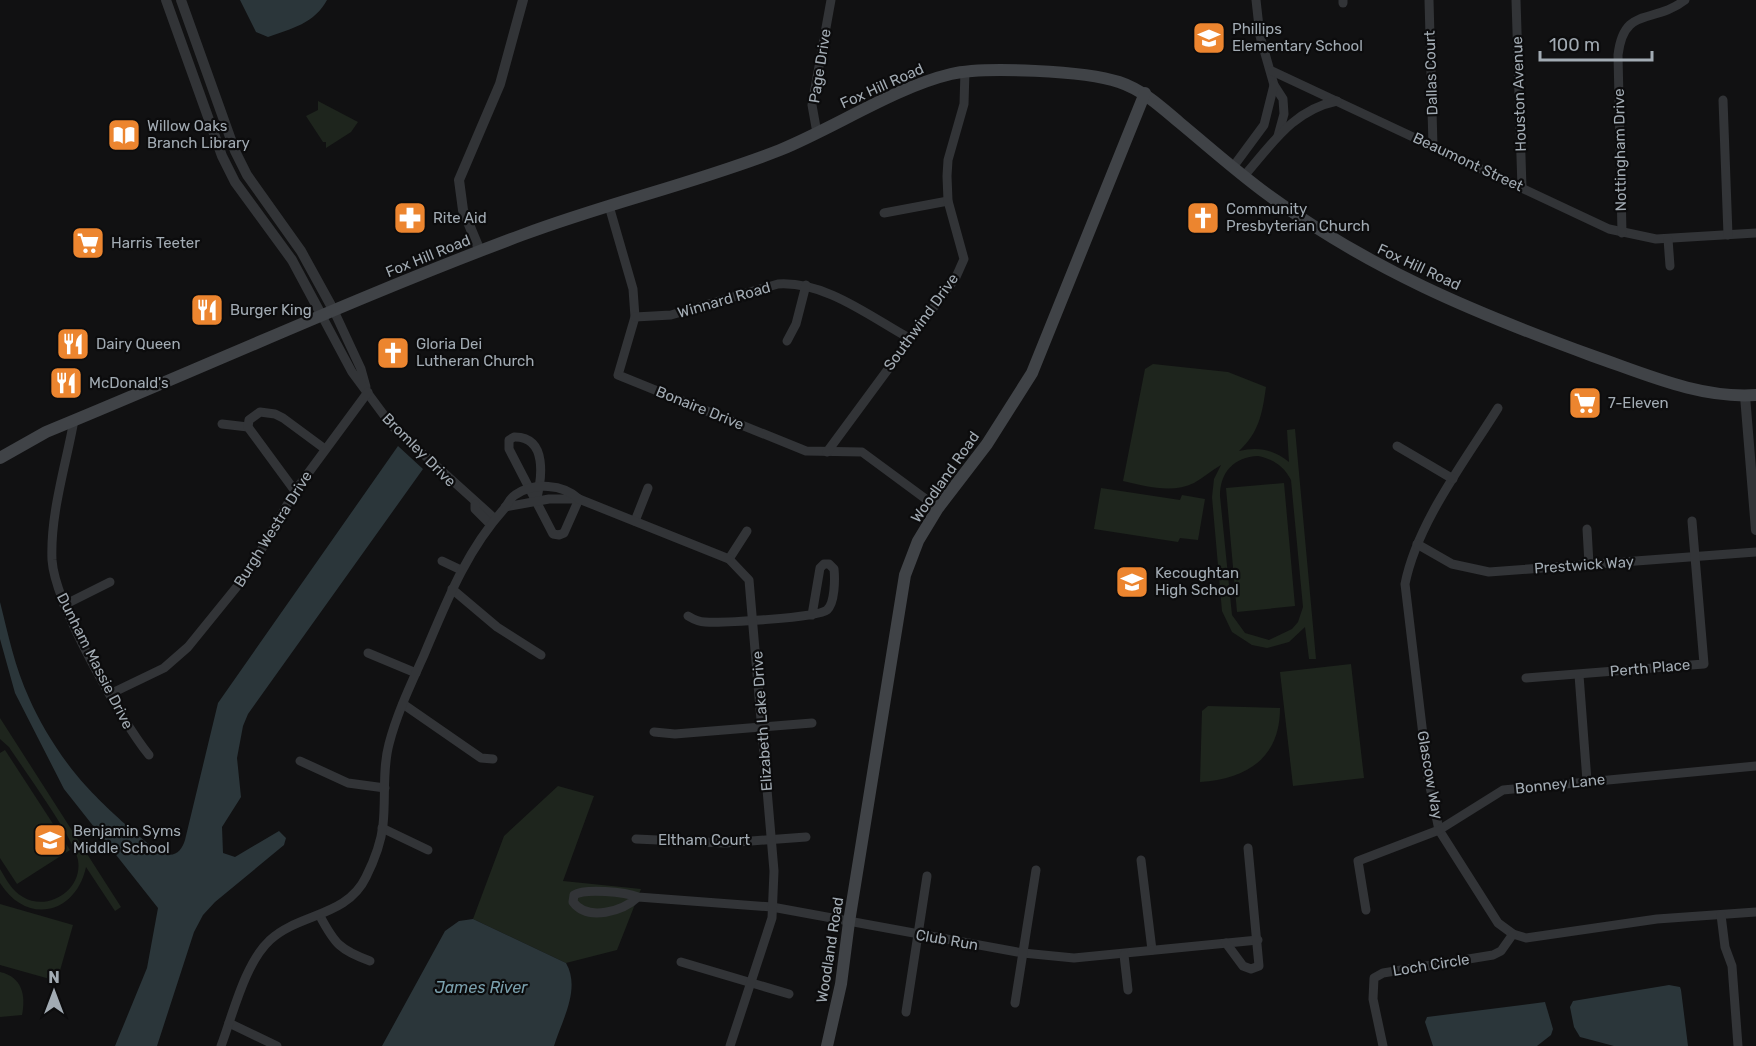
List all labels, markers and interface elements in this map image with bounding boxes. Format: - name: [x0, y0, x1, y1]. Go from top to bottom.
- school or university icon: Phillips Elementary School: [1191, 20, 1227, 56]
- place label: Phillips Elementary School: [1232, 20, 1363, 55]
- scale bar: [1540, 24, 1652, 62]
- street label: Page Drive: [805, 28, 835, 104]
- street label: Dallas Court: [1421, 30, 1441, 116]
- text: 100 m: [1549, 34, 1600, 56]
- street label: Houston Avenue: [1508, 36, 1530, 152]
- street label: Fox Hill Road: [837, 60, 927, 112]
- street label: Nottingham Drive: [1610, 88, 1630, 212]
- library icon: Willow Oaks Branch Library: [106, 117, 142, 153]
- place label: Willow Oaks Branch Library: [147, 117, 250, 152]
- street label: Beaumont Street: [1410, 129, 1526, 195]
- pharmacy icon: Rite Aid: [392, 200, 428, 236]
- church icon: Community Presbyterian Church: [1185, 200, 1221, 236]
- place label: Community Presbyterian Church: [1226, 200, 1370, 235]
- place label: Rite Aid: [433, 209, 487, 227]
- supermarket icon: Harris Teeter: [70, 225, 106, 261]
- street label: Fox Hill Road: [383, 231, 473, 281]
- place label: Harris Teeter: [111, 234, 200, 252]
- street label: Fox Hill Road: [1375, 240, 1463, 294]
- street label: Southwind Drive: [880, 270, 962, 374]
- street label: Winnard Road: [675, 278, 773, 322]
- restaurant icon: Burger King: [189, 292, 225, 328]
- place label: Burger King: [230, 301, 312, 319]
- restaurant icon: Dairy Queen: [55, 326, 91, 362]
- place label: Dairy Queen: [96, 335, 181, 353]
- church icon: Gloria Dei Lutheran Church: [375, 335, 411, 371]
- place label: Gloria Dei Lutheran Church: [416, 335, 534, 370]
- restaurant icon: McDonald's: [48, 365, 84, 401]
- place label: McDonald's: [89, 374, 169, 392]
- street label: Bonaire Drive: [653, 382, 747, 434]
- supermarket icon: 7-Eleven: [1567, 385, 1603, 421]
- place label: 7-Eleven: [1608, 394, 1669, 412]
- street label: Bromley Drive: [378, 409, 460, 491]
- street label: Woodland Road: [907, 428, 983, 526]
- street label: Burgh Westra Drive: [230, 468, 316, 590]
- street label: Prestwick Way: [1533, 553, 1635, 577]
- school or university icon: Kecoughtan High School: [1114, 564, 1150, 600]
- place label: Kecoughtan High School: [1155, 564, 1239, 599]
- street label: Dunham Massie Drive: [53, 590, 137, 732]
- street label: Elizabeth Lake Drive: [748, 650, 776, 792]
- street label: Perth Place: [1609, 656, 1691, 680]
- street label: Glascow Way: [1413, 729, 1447, 821]
- street label: Bonney Lane: [1514, 770, 1606, 798]
- school or university icon: Benjamin Syms Middle School: [32, 822, 68, 858]
- place label: Benjamin Syms Middle School: [73, 822, 181, 857]
- street label: Eltham Court: [658, 831, 750, 849]
- street label: Woodland Road: [813, 896, 847, 1004]
- street label: Club Run: [914, 926, 980, 954]
- street label: Loch Circle: [1391, 950, 1471, 980]
- north arrow: [24, 962, 84, 1022]
- text: N: [48, 968, 60, 987]
- water label: James River: [435, 978, 528, 997]

